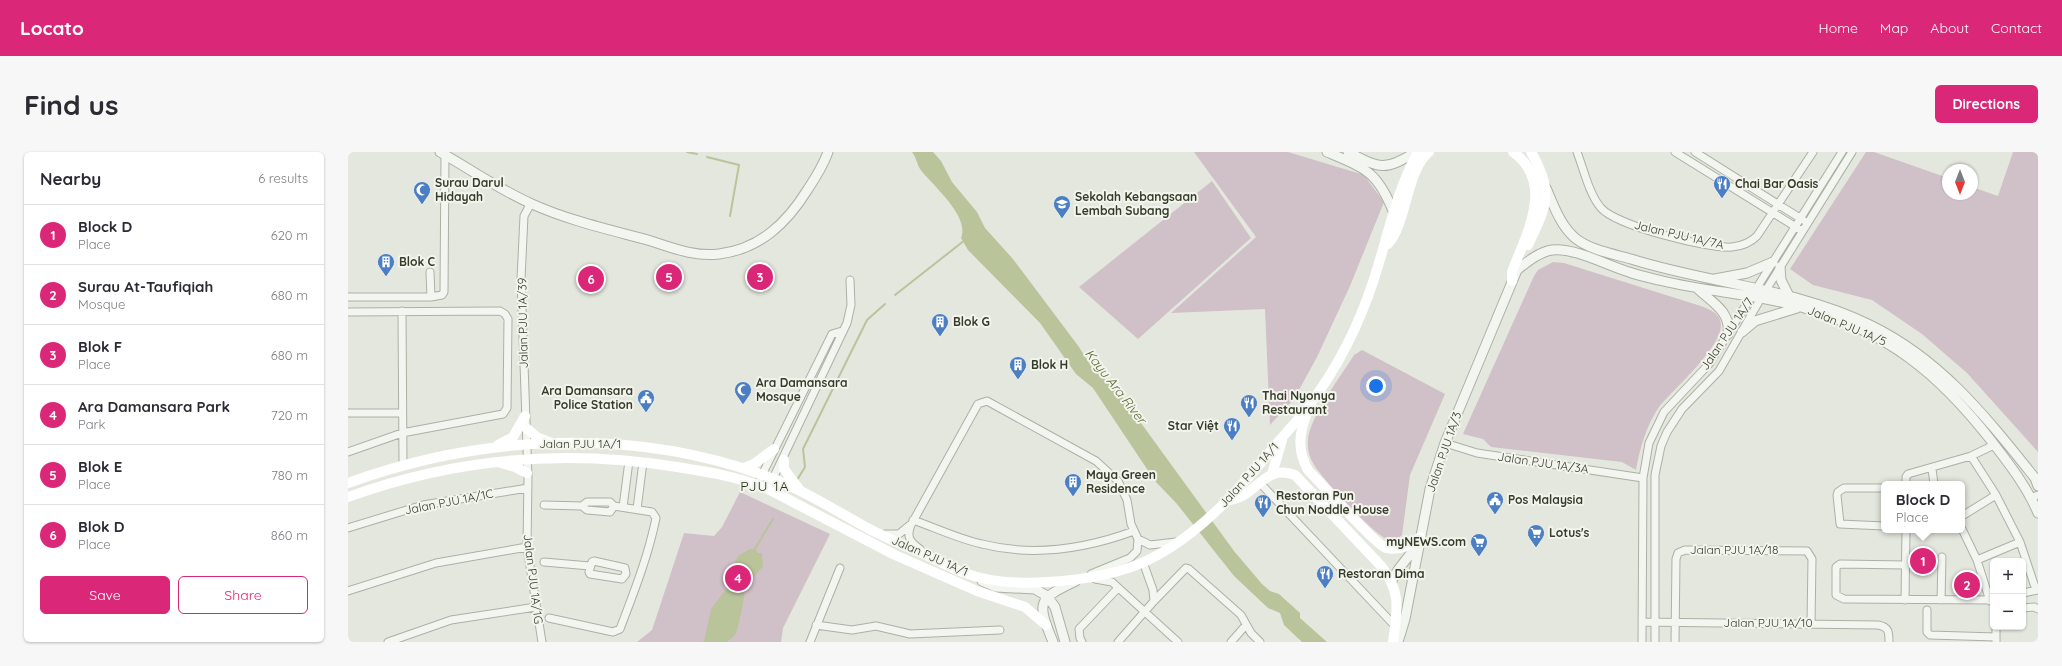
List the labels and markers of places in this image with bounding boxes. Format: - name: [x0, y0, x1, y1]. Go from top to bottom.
- restaurant icon: Chai Bar Oasis: [1712, 174, 1732, 199]
- place label: Surau Darul Hidayah: [435, 175, 504, 204]
- place label: Chai Bar Oasis: [1735, 176, 1819, 191]
- mosque icon: Surau Darul Hidayah: [412, 180, 432, 205]
- place label: Sekolah Kebangsaan Lembah Subang: [1075, 189, 1197, 218]
- school or university icon: Sekolah Kebangsaan Lembah Subang: [1052, 194, 1072, 219]
- building icon: Blok C: [376, 252, 396, 277]
- place label: Blok C: [399, 254, 436, 269]
- pin: 5: [656, 262, 682, 292]
- pin: 3: [747, 262, 773, 292]
- pin: 6: [578, 264, 604, 294]
- building icon: Blok G: [930, 312, 950, 337]
- place label: Blok G: [953, 314, 990, 329]
- building icon: Blok H: [1008, 355, 1028, 380]
- place label: Blok H: [1031, 357, 1068, 372]
- place label: Ara Damansara Mosque: [756, 375, 848, 404]
- mosque icon: Ara Damansara Mosque: [733, 380, 753, 405]
- place label: Ara Damansara Police Station: [541, 383, 633, 412]
- public building icon: Ara Damansara Police Station: [636, 388, 656, 413]
- place label: Thai Nyonya Restaurant: [1262, 388, 1335, 417]
- restaurant icon: Thai Nyonya Restaurant: [1239, 393, 1259, 418]
- restaurant icon: Star Việt: [1222, 416, 1242, 441]
- place label: Star Việt: [1168, 418, 1219, 433]
- place label: Maya Green Residence: [1086, 467, 1156, 496]
- building icon: Maya Green Residence: [1063, 472, 1083, 497]
- place label: Restoran Pun Chun Noddle House: [1276, 488, 1389, 517]
- public building icon: Pos Malaysia: [1485, 490, 1505, 515]
- place label: Pos Malaysia: [1508, 492, 1583, 507]
- restaurant icon: Restoran Pun Chun Noddle House: [1253, 493, 1273, 518]
- supermarket icon: Lotus's: [1526, 523, 1546, 548]
- place label: Lotus's: [1549, 525, 1590, 540]
- supermarket icon: myNEWS.com: [1469, 532, 1489, 557]
- place label: myNEWS.com: [1386, 534, 1466, 549]
- pin: 1: [1910, 546, 1936, 576]
- pin: 4: [725, 563, 751, 593]
- restaurant icon: Restoran Dima: [1315, 564, 1335, 589]
- place label: Restoran Dima: [1338, 566, 1425, 581]
- pin: 2: [1954, 570, 1980, 600]

